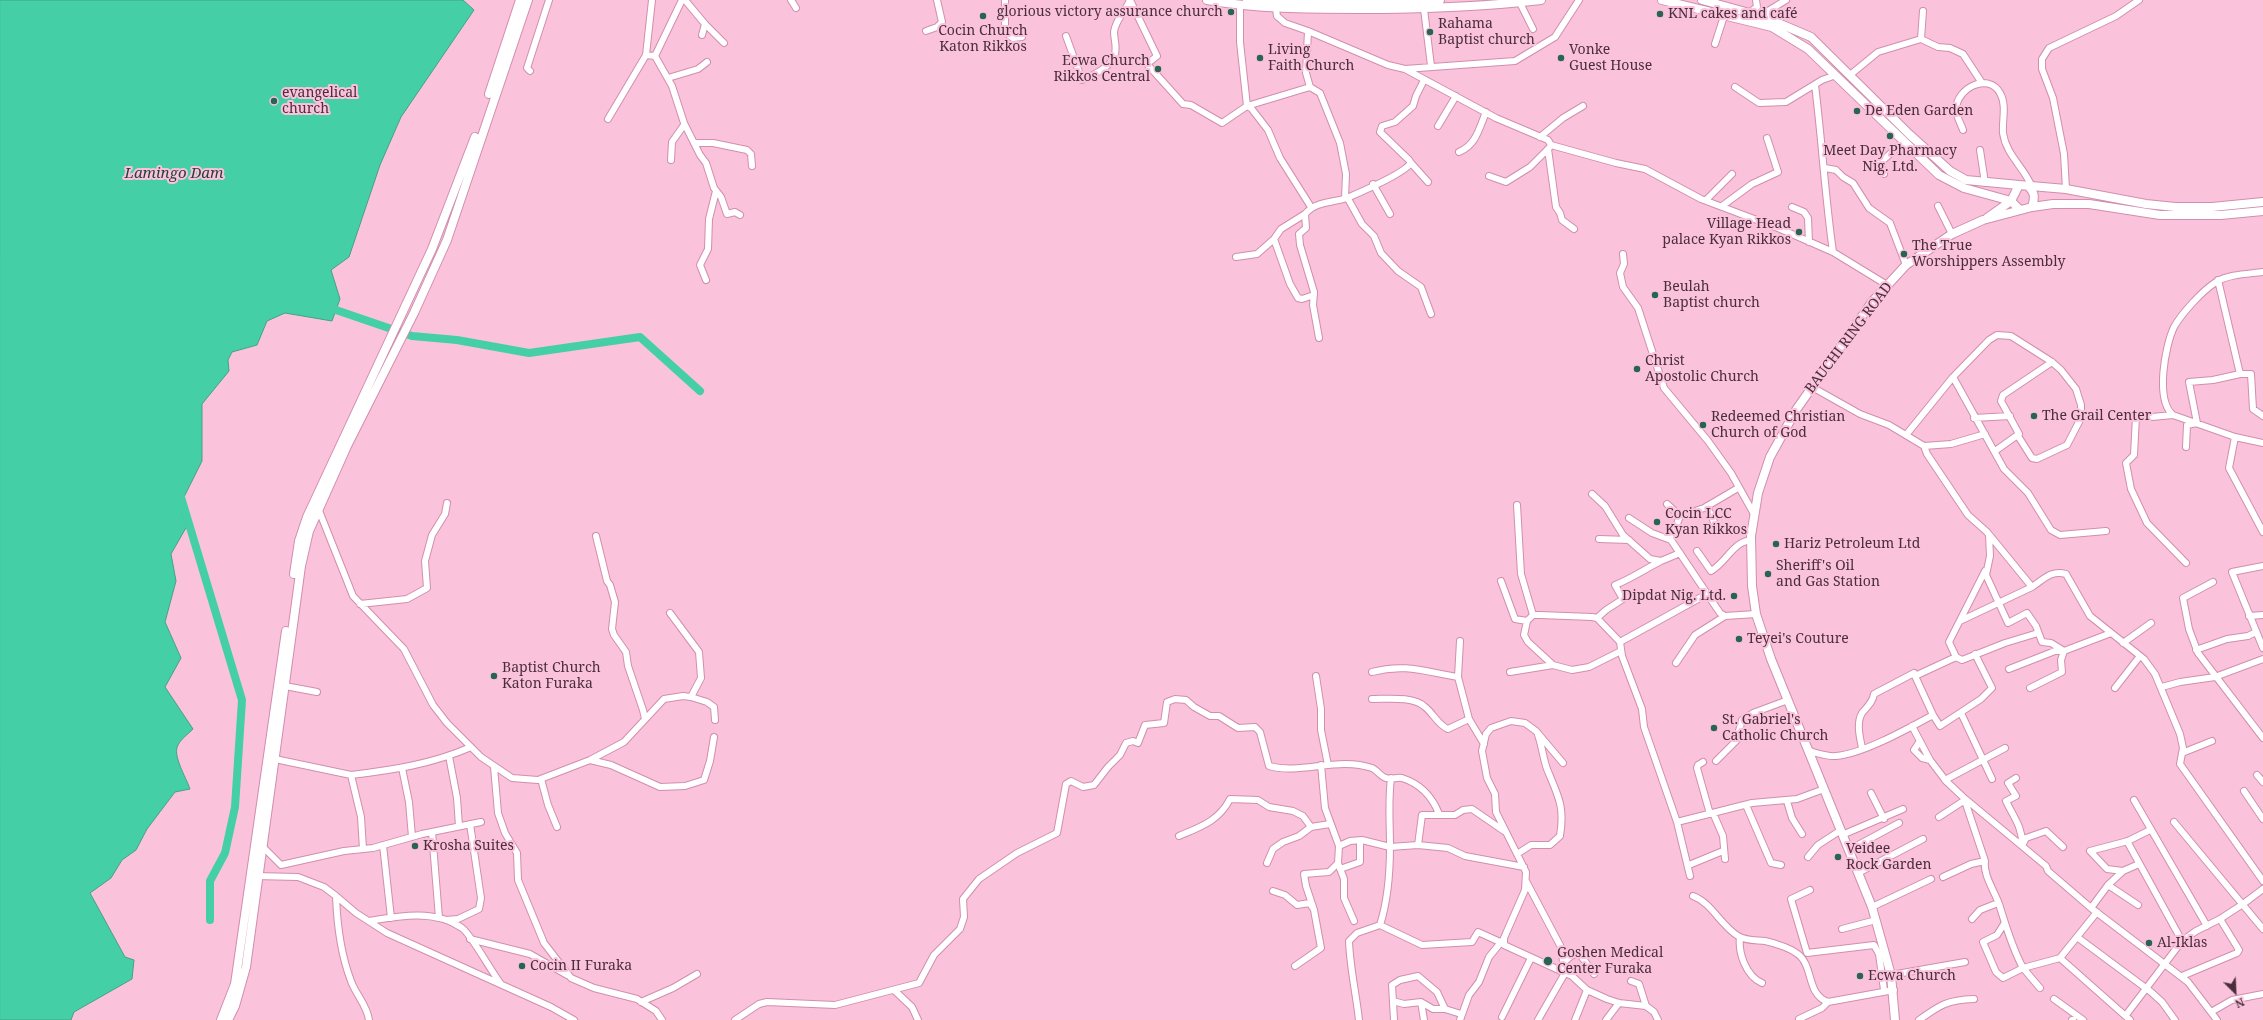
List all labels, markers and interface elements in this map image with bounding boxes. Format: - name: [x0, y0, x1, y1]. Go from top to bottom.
- place label: glorious victory assurance church: [997, 4, 1223, 20]
- place label: KNL cakes and café: [1668, 6, 1798, 22]
- marker: glorious victory assurance church: [1226, 7, 1236, 17]
- marker: KNL cakes and café: [1655, 9, 1665, 19]
- marker: Cocin Church Katon Rikkos: [978, 11, 988, 21]
- place label: Rahama Baptist church: [1438, 16, 1535, 48]
- place label: Cocin Church Katon Rikkos: [938, 23, 1028, 56]
- marker: Rahama Baptist church: [1425, 27, 1435, 37]
- place label: Living Faith Church: [1268, 42, 1354, 74]
- place label: Vonke Guest House: [1569, 42, 1652, 74]
- place label: Ecwa Church Rikkos Central: [1054, 53, 1150, 86]
- marker: Living Faith Church: [1255, 53, 1265, 63]
- marker: Vonke Guest House: [1556, 53, 1566, 63]
- marker: Ecwa Church Rikkos Central: [1153, 64, 1163, 74]
- place label: evangelical church: [282, 85, 357, 118]
- marker: evangelical church: [269, 96, 279, 106]
- place label: De Eden Garden: [1865, 103, 1973, 119]
- marker: De Eden Garden: [1852, 106, 1862, 116]
- marker: Meet Day Pharmacy Nig. Ltd.: [1885, 131, 1895, 141]
- place label: Meet Day Pharmacy Nig. Ltd.: [1823, 143, 1957, 176]
- water label: Lamingo Dam: [125, 165, 223, 183]
- place label: Village Head palace Kyan Rikkos: [1662, 216, 1791, 248]
- marker: Village Head palace Kyan Rikkos: [1794, 227, 1804, 237]
- place label: The True Worshippers Assembly: [1912, 238, 2065, 270]
- marker: The True Worshippers Assembly: [1899, 249, 1909, 259]
- place label: Beulah Baptist church: [1663, 279, 1760, 312]
- street label: BAUCHI RING ROAD: [1802, 279, 1896, 397]
- marker: Beulah Baptist church: [1650, 290, 1660, 300]
- place label: Christ Apostolic Church: [1645, 353, 1759, 386]
- marker: Christ Apostolic Church: [1632, 364, 1642, 374]
- place label: The Grail Center: [2042, 408, 2151, 424]
- place label: Redeemed Christian Church of God: [1711, 409, 1845, 442]
- marker: The Grail Center: [2029, 411, 2039, 421]
- marker: Redeemed Christian Church of God: [1698, 420, 1708, 430]
- place label: Cocin LCC Kyan Rikkos: [1665, 506, 1747, 538]
- marker: Cocin LCC Kyan Rikkos: [1652, 517, 1662, 527]
- place label: Hariz Petroleum Ltd: [1784, 536, 1920, 552]
- marker: Hariz Petroleum Ltd: [1771, 539, 1781, 549]
- place label: Sheriff's Oil and Gas Station: [1776, 558, 1880, 590]
- marker: Sheriff's Oil and Gas Station: [1763, 569, 1773, 579]
- place label: Dipdat Nig. Ltd.: [1622, 588, 1726, 604]
- marker: Dipdat Nig. Ltd.: [1729, 591, 1739, 601]
- place label: Teyei's Couture: [1747, 631, 1849, 647]
- marker: Teyei's Couture: [1734, 634, 1744, 644]
- place label: Baptist Church Katon Furaka: [502, 660, 601, 692]
- marker: Baptist Church Katon Furaka: [489, 671, 499, 681]
- place label: St. Gabriel's Catholic Church: [1722, 712, 1828, 744]
- marker: St. Gabriel's Catholic Church: [1709, 723, 1719, 733]
- place label: Krosha Suites: [423, 838, 514, 854]
- marker: Krosha Suites: [410, 841, 420, 851]
- place label: Veidee Rock Garden: [1846, 841, 1932, 874]
- marker: Veidee Rock Garden: [1833, 852, 1843, 862]
- place label: Al-Iklas: [2157, 935, 2207, 951]
- marker: Al-Iklas: [2144, 938, 2154, 948]
- place label: Goshen Medical Center Furaka: [1557, 945, 1663, 978]
- marker: Goshen Medical Center Furaka: [1542, 955, 1554, 967]
- place label: Cocin II Furaka: [530, 958, 632, 974]
- marker: Cocin II Furaka: [517, 961, 527, 971]
- place label: Ecwa Church: [1868, 968, 1956, 984]
- marker: Ecwa Church: [1855, 971, 1865, 981]
- north arrow: [2215, 972, 2255, 1012]
- text: N: [2233, 995, 2247, 1012]

